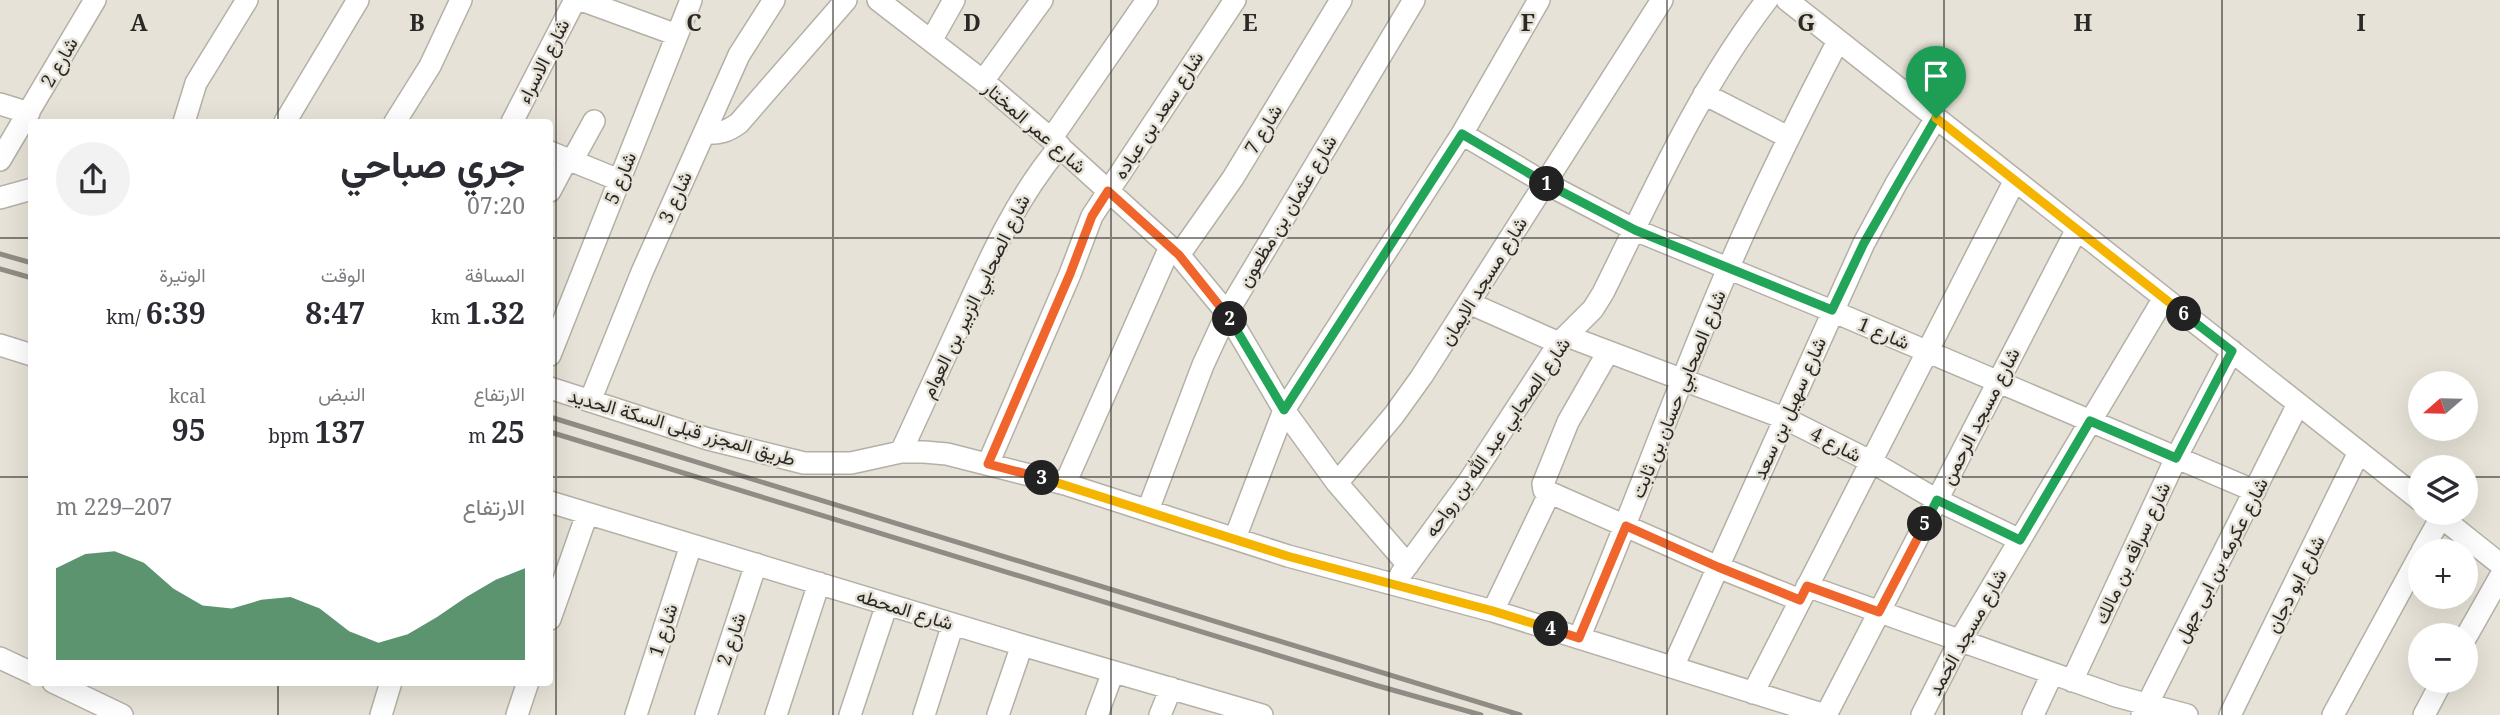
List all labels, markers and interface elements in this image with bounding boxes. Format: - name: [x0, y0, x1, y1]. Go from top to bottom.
- text: A: [130, 6, 148, 38]
- text: B: [409, 6, 425, 38]
- text: C: [686, 6, 702, 38]
- text: D: [963, 6, 981, 38]
- text: E: [1242, 6, 1258, 38]
- text: F: [1521, 6, 1535, 38]
- text: G: [1797, 6, 1815, 38]
- text: H: [2074, 6, 2093, 38]
- text: I: [2356, 6, 2366, 38]
- street label: شارع الاسراء: [511, 14, 575, 108]
- street label: شارع 2: [34, 32, 84, 92]
- street label: شارع سعد بن عباده: [1107, 46, 1209, 184]
- pin: [1906, 46, 1966, 118]
- icon: arrive: [1917, 57, 1955, 95]
- street label: شارع عمر المختار: [977, 74, 1092, 179]
- street label: شارع 7: [1238, 99, 1288, 159]
- street label: شارع عثمان بن مظعون: [1231, 130, 1343, 292]
- text: جري صباحي: [340, 137, 525, 189]
- button: share: [56, 142, 130, 216]
- street label: شارع 5: [598, 148, 642, 208]
- pin: 1: [1530, 166, 1564, 202]
- street label: شارع 3: [652, 167, 698, 227]
- text: 1: [1541, 170, 1552, 196]
- text: 07:20: [467, 189, 525, 221]
- street label: شارع الصحابي الزبير بن العوام: [914, 190, 1038, 403]
- street label: شارع مسجد الايمان: [1433, 212, 1533, 350]
- text: الوتيرة: [159, 262, 206, 288]
- text: الوقت: [321, 262, 365, 288]
- text: المسافة: [465, 262, 525, 288]
- street label: شارع الصحابي حسان بن ثابت: [1624, 286, 1734, 503]
- text: 6:39: [146, 292, 206, 333]
- text: 8:47: [305, 292, 365, 333]
- text: 1.32: [465, 292, 525, 333]
- pin: 6: [2166, 296, 2202, 332]
- text: 6: [2178, 300, 2189, 326]
- pin: 2: [1212, 302, 1248, 336]
- text: /km: [106, 304, 146, 330]
- text: km: [431, 304, 465, 330]
- text: 2: [1224, 305, 1235, 331]
- street label: شارع 1: [1854, 311, 1914, 355]
- street label: شارع الصحابي عبد الله بن رواحه: [1418, 332, 1578, 544]
- street label: شارع سهيل بن سعد: [1746, 333, 1832, 483]
- street label: شارع مسجد الرحمن: [1934, 343, 2026, 489]
- north arrow: [2408, 371, 2478, 441]
- map controls: [2408, 371, 2478, 693]
- text: النبض: [318, 381, 365, 407]
- text: الارتفاع: [473, 381, 525, 407]
- street label: طريق المجزر قبلى السكة الحديد: [565, 382, 799, 472]
- text: kcal: [169, 383, 206, 409]
- text: 95: [172, 409, 206, 450]
- text: 137: [314, 411, 365, 452]
- text: 25: [491, 411, 525, 452]
- street label: شارع 4: [1806, 420, 1866, 468]
- text: bpm: [268, 423, 314, 449]
- text: m: [468, 423, 491, 449]
- button: layers: [2408, 455, 2478, 525]
- pin: 3: [1024, 461, 1060, 496]
- text: 3: [1036, 464, 1047, 490]
- street label: شارع عكرمه بن ابى جهل: [2168, 473, 2274, 647]
- street label: شارع سراقه بن مالك: [2088, 478, 2176, 628]
- text: 207–229 m: [56, 490, 172, 522]
- text: الارتفاع: [463, 490, 525, 522]
- pin: 5: [1908, 506, 1942, 542]
- text: 5: [1919, 510, 1930, 536]
- street label: شارع ابو دجان: [2259, 531, 2331, 637]
- button: +: [2408, 539, 2478, 609]
- street label: شارع مسجد الحمد: [1921, 564, 2013, 700]
- street label: شارع المحطه: [854, 582, 956, 636]
- street label: شارع 1: [642, 600, 684, 660]
- street label: شارع 2: [710, 609, 752, 669]
- pin: 4: [1534, 612, 1568, 646]
- text: 4: [1545, 615, 1556, 641]
- button: −: [2408, 623, 2478, 693]

